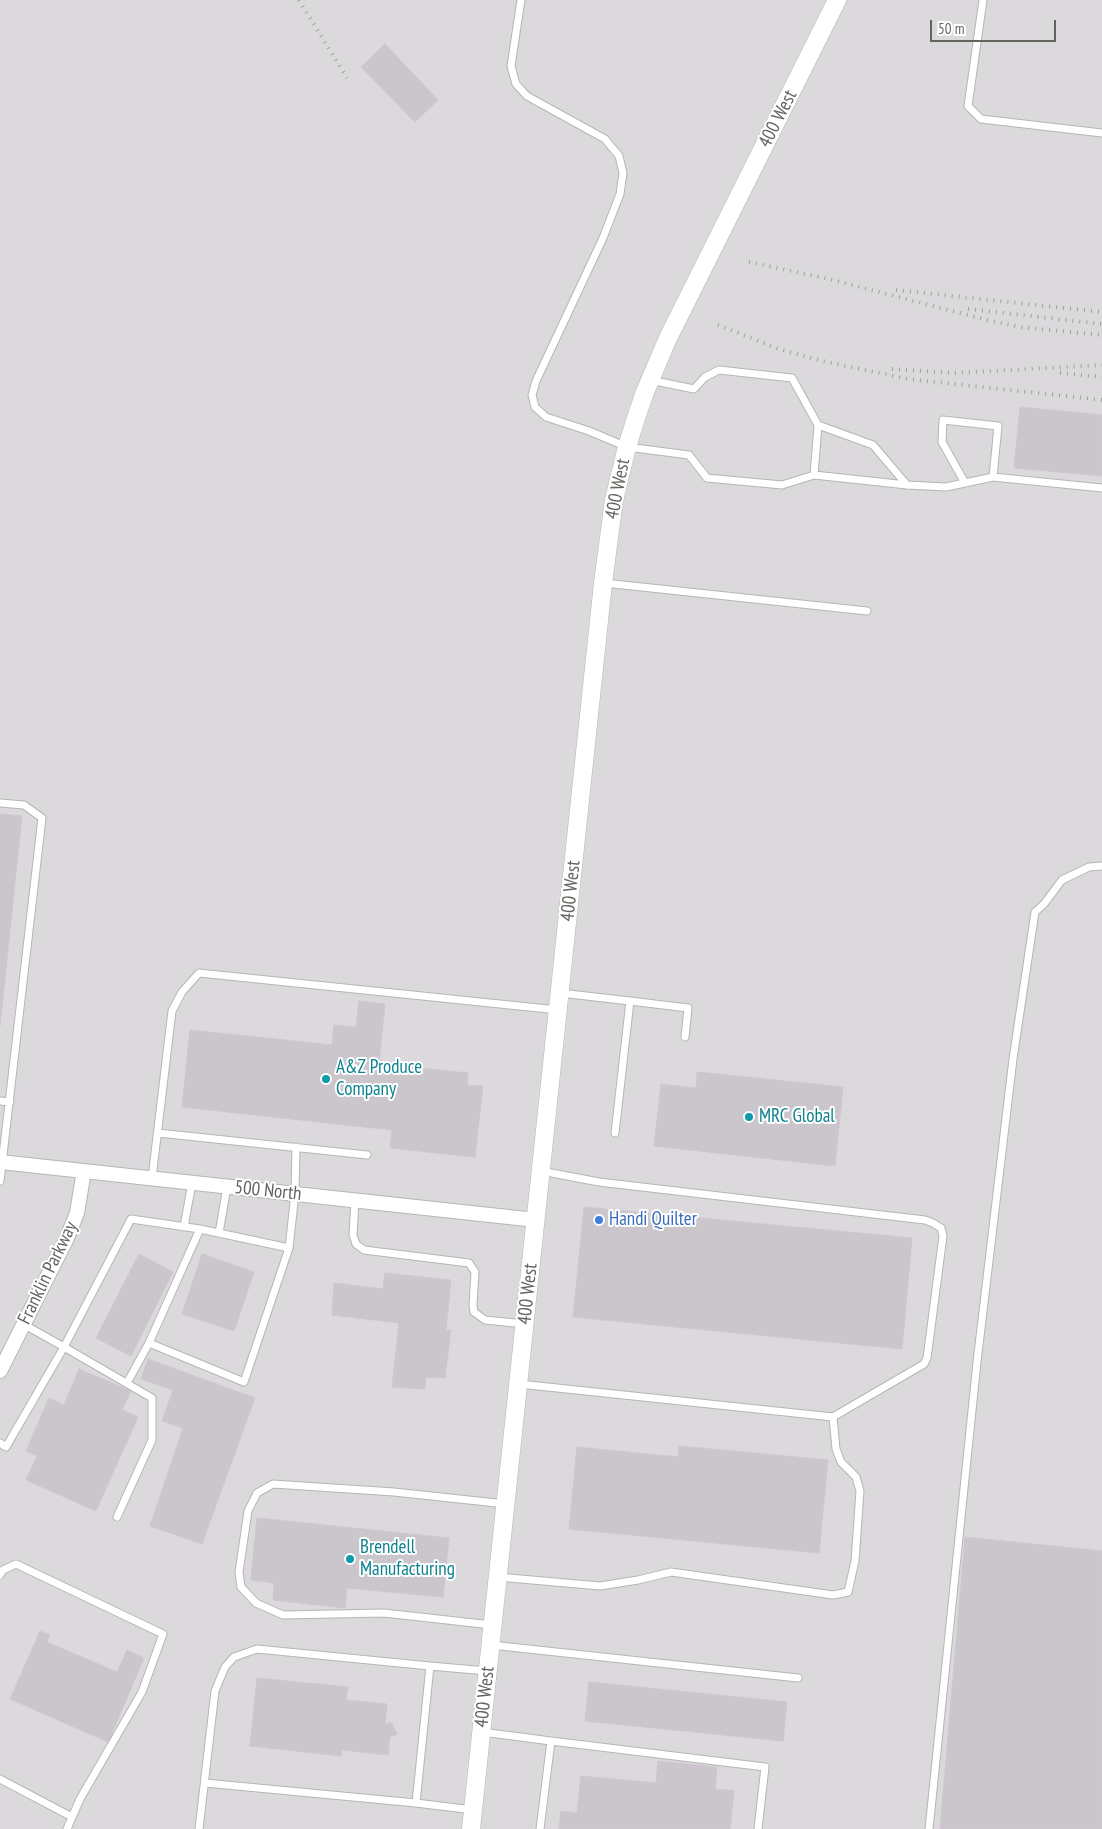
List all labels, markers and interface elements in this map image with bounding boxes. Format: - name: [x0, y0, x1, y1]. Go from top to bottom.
- scale bar: [932, 10, 1058, 42]
- text: 50 m: [938, 19, 964, 38]
- street label: 400 West: [754, 87, 802, 151]
- street label: 400 West: [601, 457, 635, 521]
- street label: 400 West: [556, 859, 586, 923]
- place label: A&Z Produce Company: [336, 1057, 422, 1101]
- marker: A&Z Produce Company: [320, 1073, 332, 1085]
- place label: MRC Global: [759, 1106, 835, 1128]
- marker: MRC Global: [743, 1111, 755, 1123]
- street label: 500 North: [233, 1176, 303, 1206]
- place label: Handi Quilter: [609, 1209, 697, 1231]
- marker: Handi Quilter: [593, 1214, 605, 1226]
- street label: Franklin Parkway: [13, 1218, 83, 1328]
- street label: 400 West: [513, 1262, 543, 1326]
- place label: Brendell Manufacturing: [360, 1537, 455, 1581]
- marker: Brendell Manufacturing: [344, 1553, 356, 1565]
- street label: 400 West: [470, 1665, 500, 1729]

